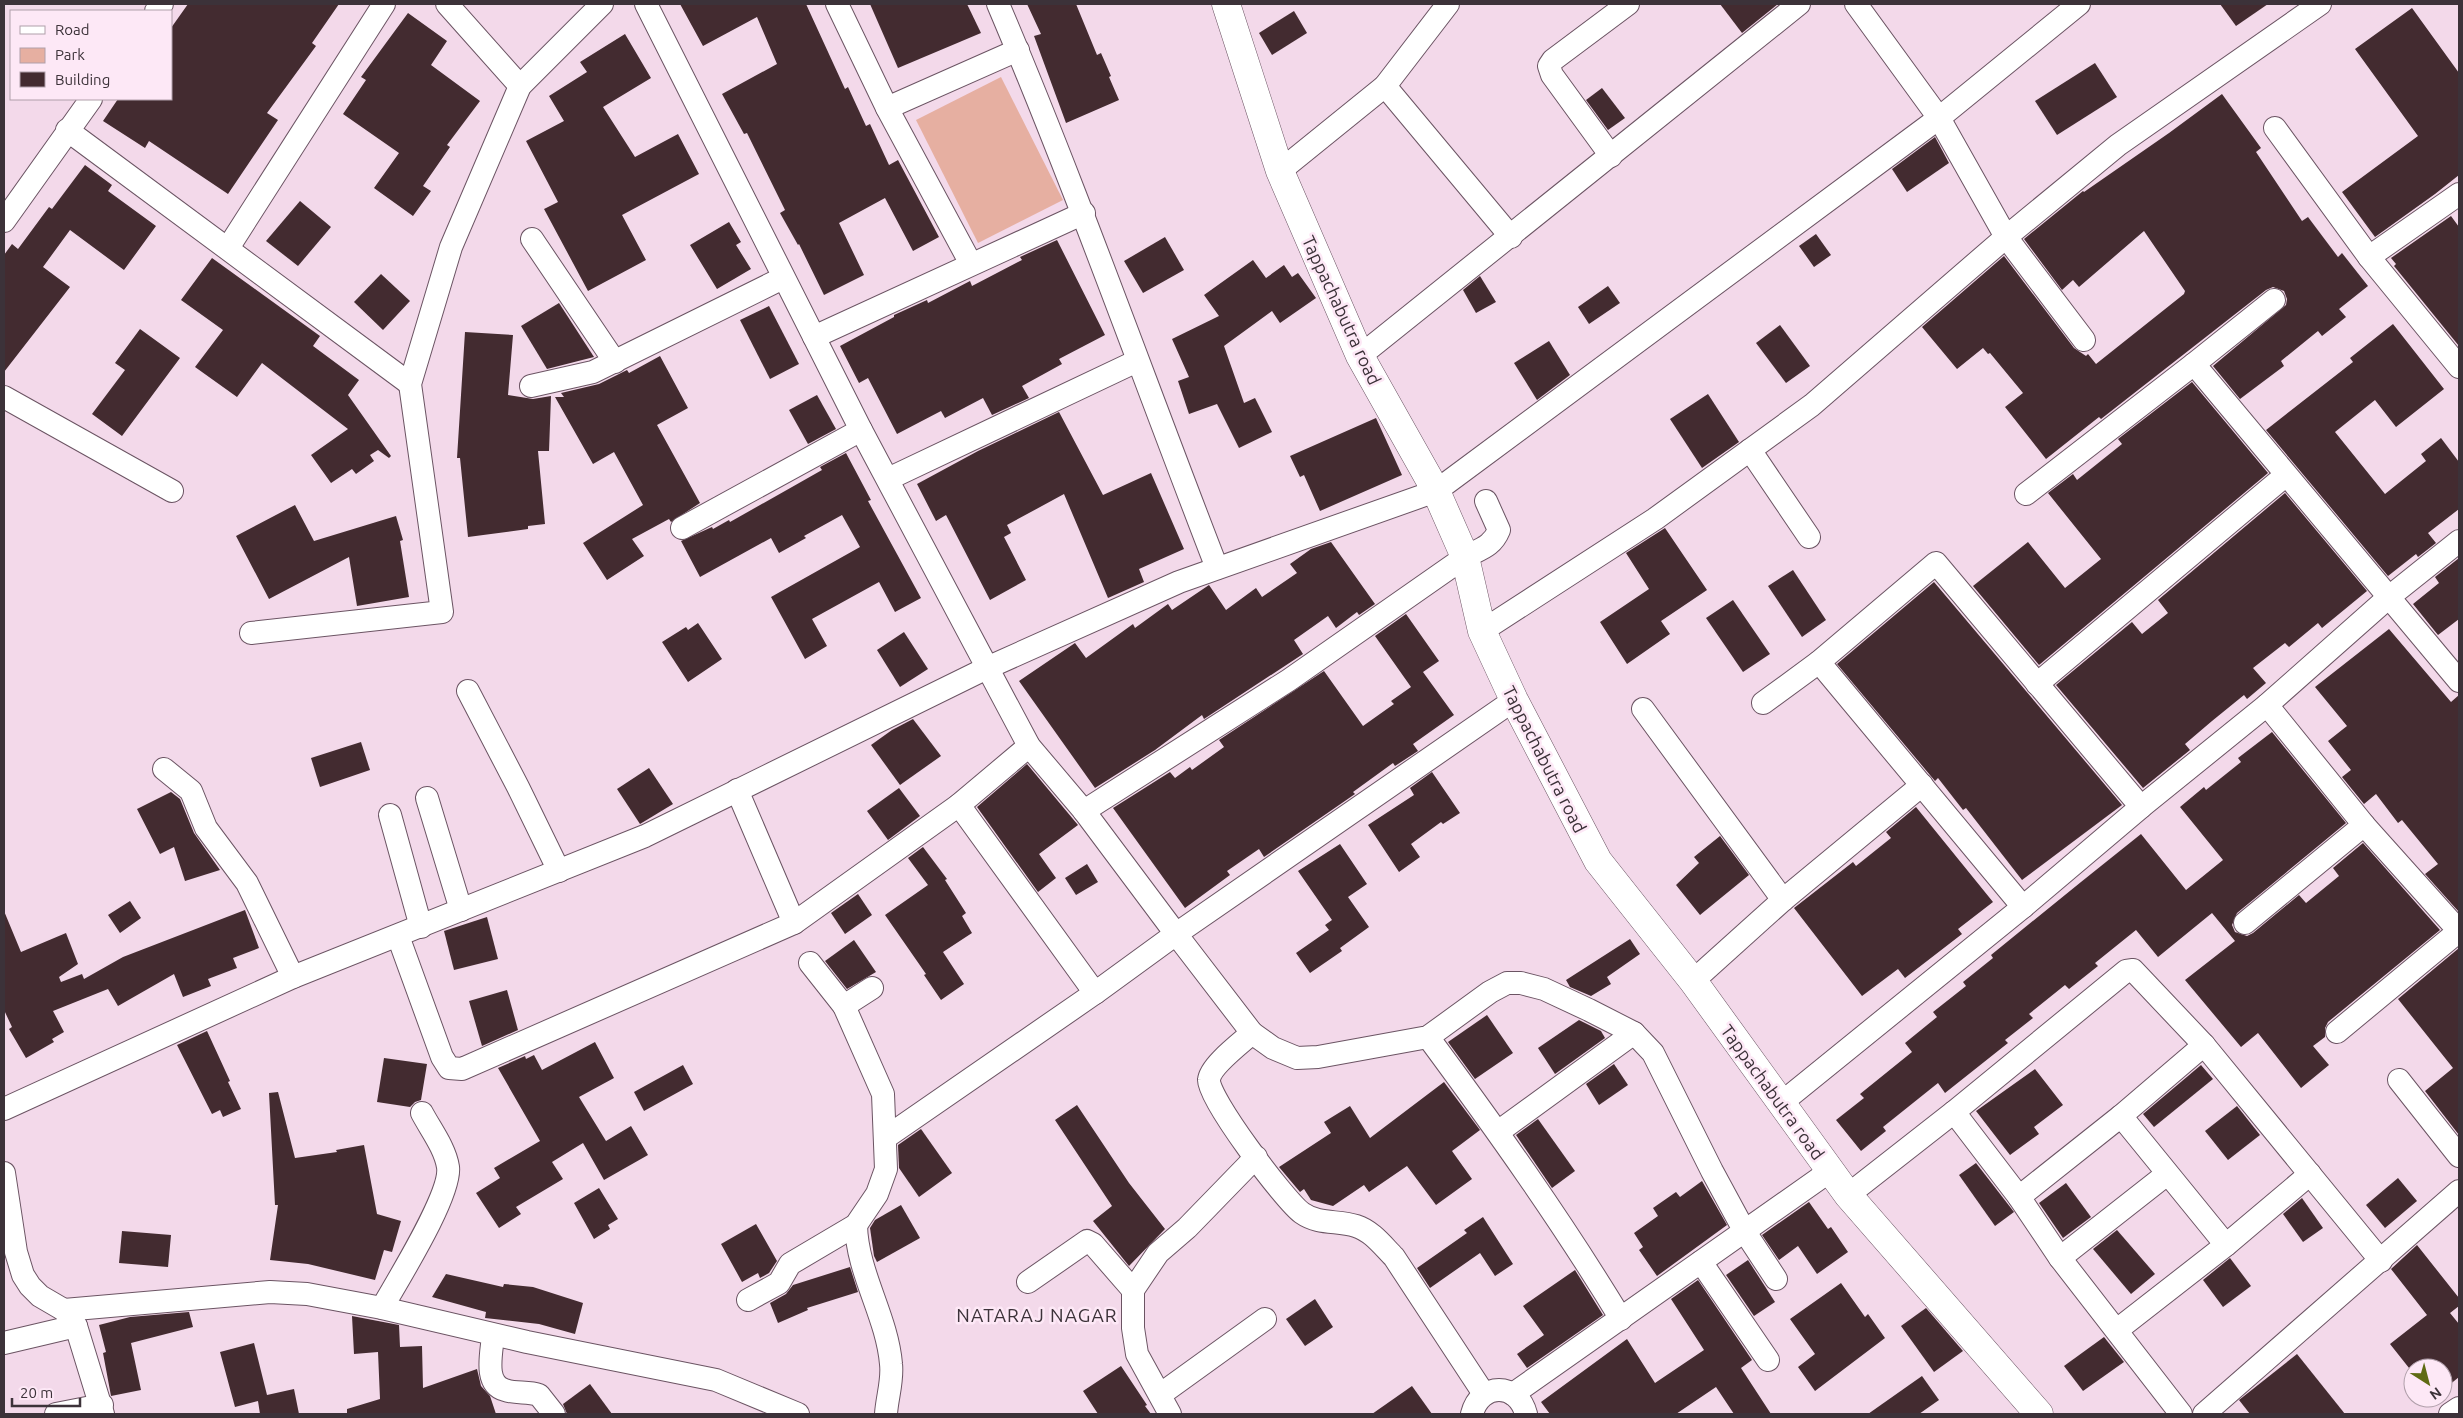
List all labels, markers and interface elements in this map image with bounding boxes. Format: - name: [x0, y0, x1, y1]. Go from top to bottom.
- legend: [10, 10, 172, 100]
- text: Road: [55, 21, 90, 38]
- text: Park: [55, 46, 85, 63]
- text: Building: [55, 71, 110, 88]
- street label: Tappachabutra road: [1299, 232, 1385, 388]
- street label: Tappachabutra road: [1499, 682, 1591, 836]
- street label: Tappachabutra road: [1717, 1021, 1829, 1163]
- district label: NATARAJ NAGAR: [956, 1304, 1118, 1326]
- north arrow: [2403, 1358, 2453, 1408]
- scale bar: [12, 1376, 80, 1408]
- text: 20 m: [20, 1384, 53, 1401]
- text: N: [2427, 1384, 2445, 1403]

